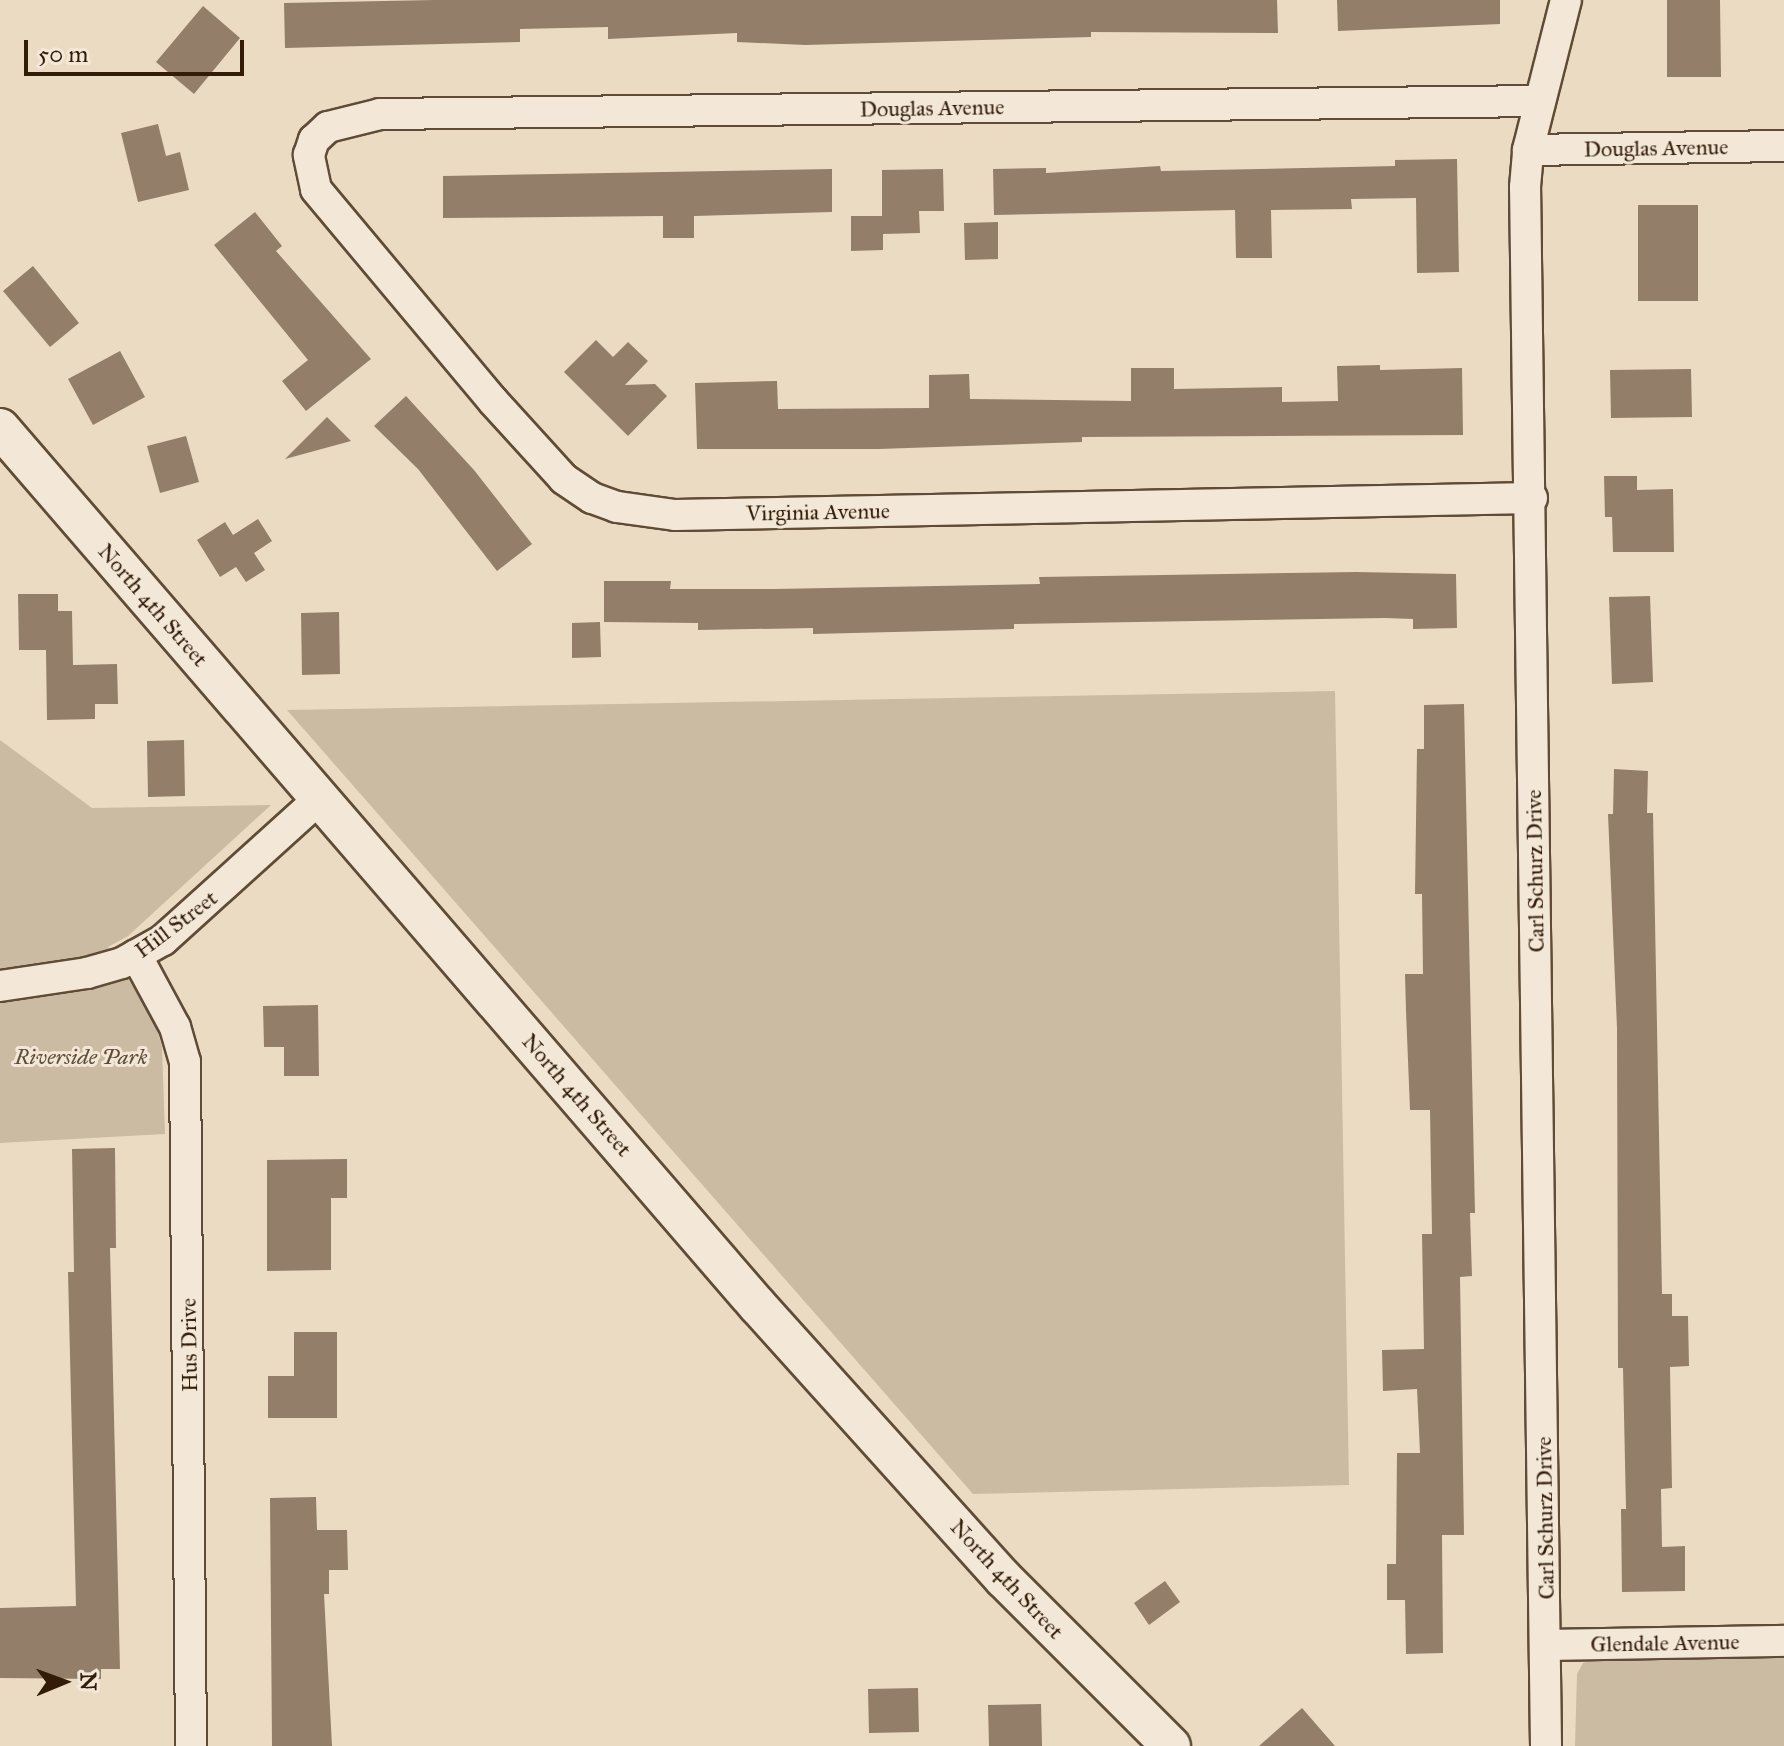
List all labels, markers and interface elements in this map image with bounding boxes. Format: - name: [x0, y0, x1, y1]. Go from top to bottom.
- scale bar: [28, 24, 248, 74]
- text: 50 m: [38, 39, 88, 69]
- street label: Douglas Avenue: [859, 94, 1005, 122]
- street label: Douglas Avenue: [1583, 134, 1729, 162]
- street label: Virginia Avenue: [746, 498, 890, 526]
- street label: North 4th Street: [92, 538, 214, 672]
- street label: Carl Schurz Drive: [1520, 789, 1550, 953]
- street label: Hill Street: [130, 884, 222, 964]
- street label: North 4th Street: [516, 1028, 638, 1162]
- park label: Riverside Park: [15, 1044, 147, 1070]
- street label: Hus Drive: [175, 1298, 203, 1392]
- street label: Carl Schurz Drive: [1530, 1436, 1560, 1600]
- street label: North 4th Street: [945, 1514, 1069, 1644]
- street label: Glendale Avenue: [1590, 1629, 1740, 1657]
- north arrow: [24, 1642, 104, 1722]
- text: N: [75, 1672, 102, 1691]

